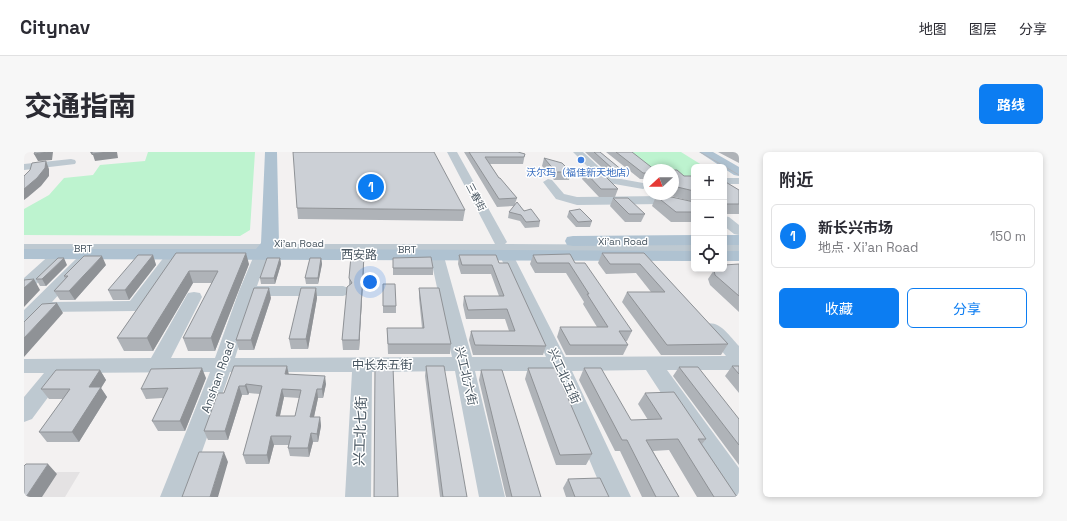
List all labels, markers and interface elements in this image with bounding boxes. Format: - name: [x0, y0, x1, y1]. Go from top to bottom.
- text: Citynav: [20, 15, 90, 40]
- text: 地图: [919, 20, 947, 38]
- text: 图层: [969, 20, 997, 38]
- text: 分享: [1019, 20, 1047, 38]
- button: 路线: [979, 84, 1043, 124]
- text: 交通指南: [24, 88, 136, 124]
- marker: 沃尔玛（福佳新天地店）: [576, 155, 586, 165]
- north arrow: [643, 164, 679, 200]
- map controls: [691, 164, 727, 272]
- button: +: [691, 164, 727, 200]
- place label: 沃尔玛（福佳新天地店）: [526, 166, 636, 179]
- text: 附近: [779, 169, 813, 191]
- pin: 1: [358, 172, 384, 202]
- street label: 三春街: [463, 181, 489, 213]
- button: −: [691, 200, 727, 236]
- text: 新长兴市场: [818, 218, 893, 237]
- text: 1: [790, 228, 796, 245]
- text: 150 m: [990, 228, 1026, 245]
- street label: Xi'an Road: [598, 235, 648, 248]
- button: locate: [691, 236, 727, 272]
- street label: Xi'an Road: [274, 237, 324, 250]
- text: 地点 · Xi'an Road: [818, 239, 918, 256]
- street label: BRT: [74, 242, 92, 255]
- street label: BRT: [398, 243, 416, 256]
- street label: 西安路: [341, 247, 377, 263]
- your location: [360, 272, 380, 292]
- button: 收藏: [779, 288, 899, 328]
- button: 分享: [907, 288, 1027, 328]
- street label: Anshan Road: [198, 339, 238, 415]
- street label: 兴工北六街: [451, 345, 481, 407]
- street label: 兴工北五街: [544, 345, 584, 407]
- street label: 中长东五街: [352, 357, 412, 373]
- street label: 兴工北七街: [350, 396, 370, 466]

